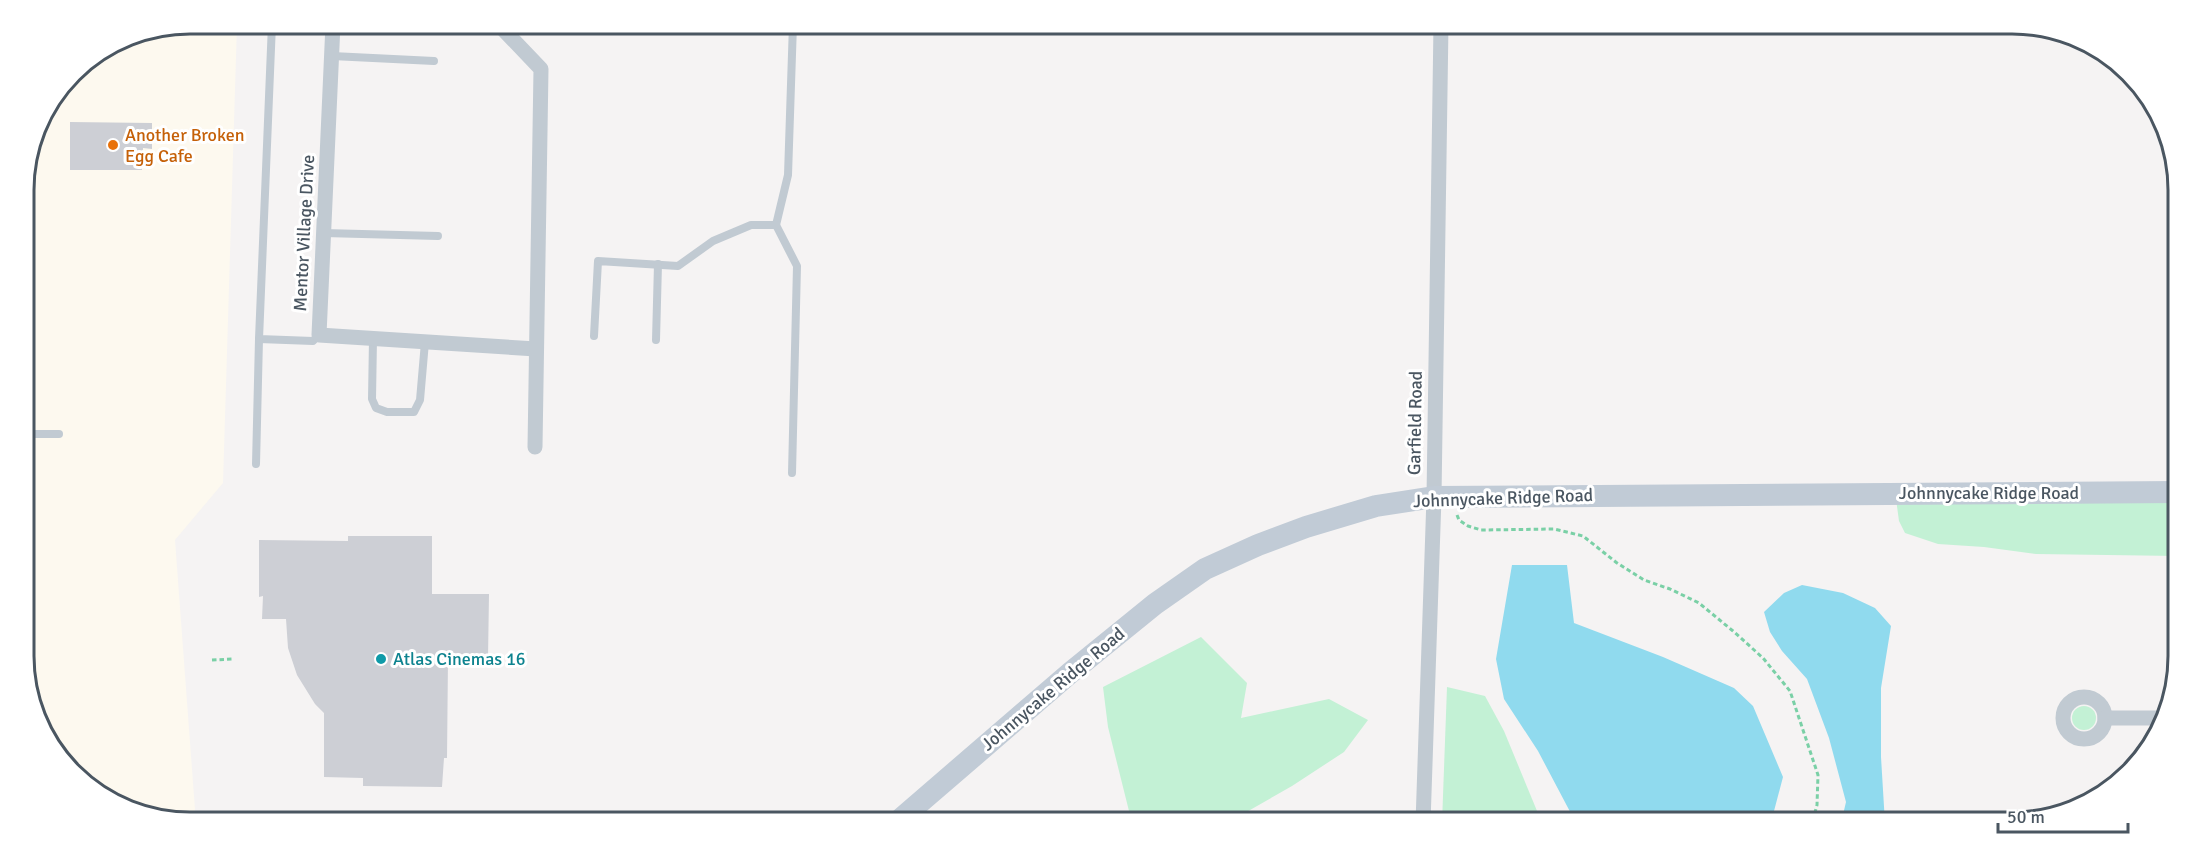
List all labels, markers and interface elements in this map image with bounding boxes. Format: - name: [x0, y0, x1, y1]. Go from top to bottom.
- place label: Another Broken Egg Cafe: [125, 124, 244, 167]
- marker: Another Broken Egg Cafe: [106, 138, 120, 152]
- street label: Mentor Village Drive: [289, 154, 319, 312]
- street label: Garfield Road: [1403, 371, 1427, 475]
- street label: Johnnycake Ridge Road: [1899, 482, 2079, 504]
- street label: Johnnycake Ridge Road: [1413, 484, 1593, 512]
- street label: Johnnycake Ridge Road: [977, 623, 1129, 755]
- place label: Atlas Cinemas 16: [393, 648, 526, 670]
- marker: Atlas Cinemas 16: [374, 652, 388, 666]
- scale bar: [1998, 796, 2128, 834]
- text: 50 m: [2007, 806, 2045, 828]

